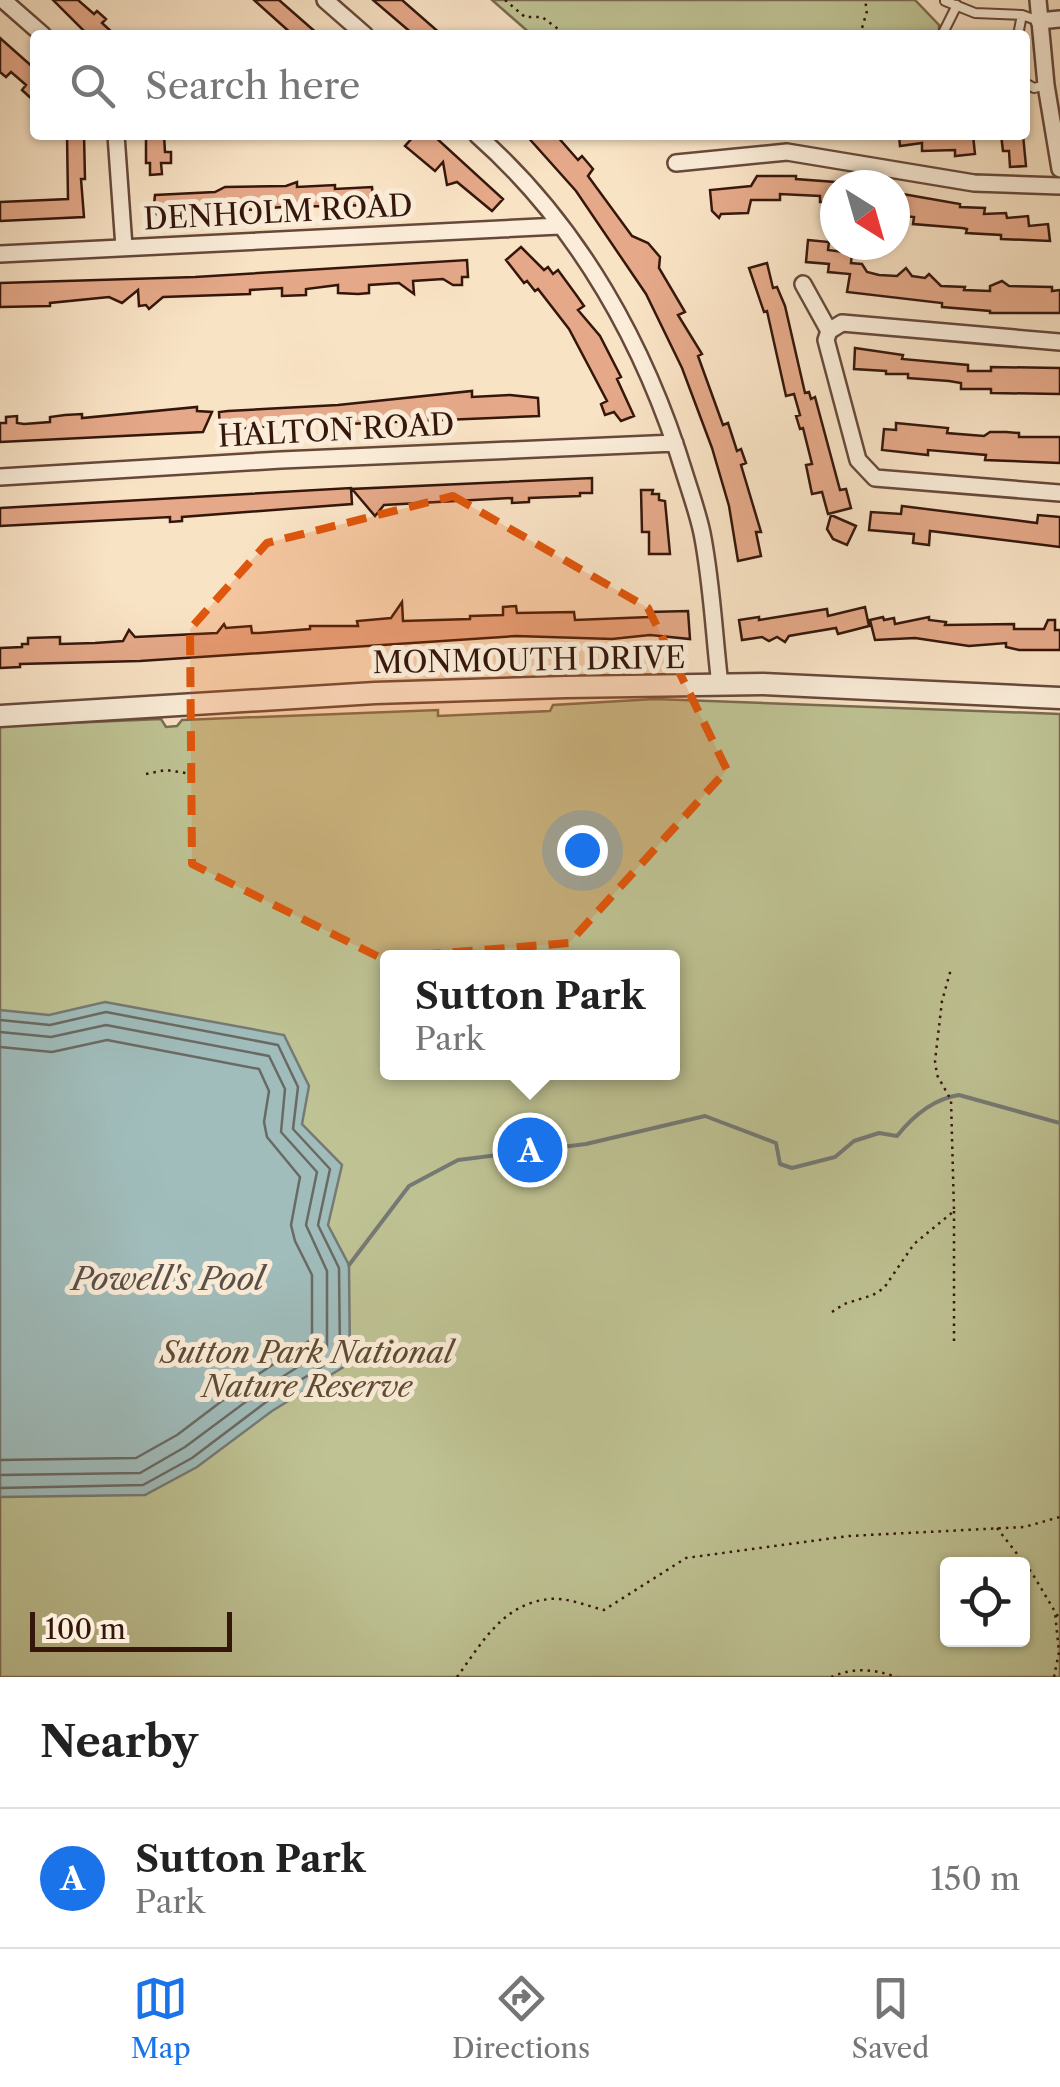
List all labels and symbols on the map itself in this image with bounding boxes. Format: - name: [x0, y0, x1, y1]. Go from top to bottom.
- north arrow: [820, 170, 910, 260]
- street label: DENHOLM ROAD: [142, 186, 414, 238]
- street label: HALTON ROAD: [217, 405, 455, 455]
- street label: MONMOUTH DRIVE: [372, 639, 686, 681]
- your location: [557, 825, 608, 876]
- pin: A: [498, 1112, 562, 1188]
- water label: Powell's Pool: [69, 1259, 268, 1298]
- park label: Sutton Park National Nature Reserve: [158, 1334, 457, 1405]
- scale bar: [30, 1607, 232, 1652]

